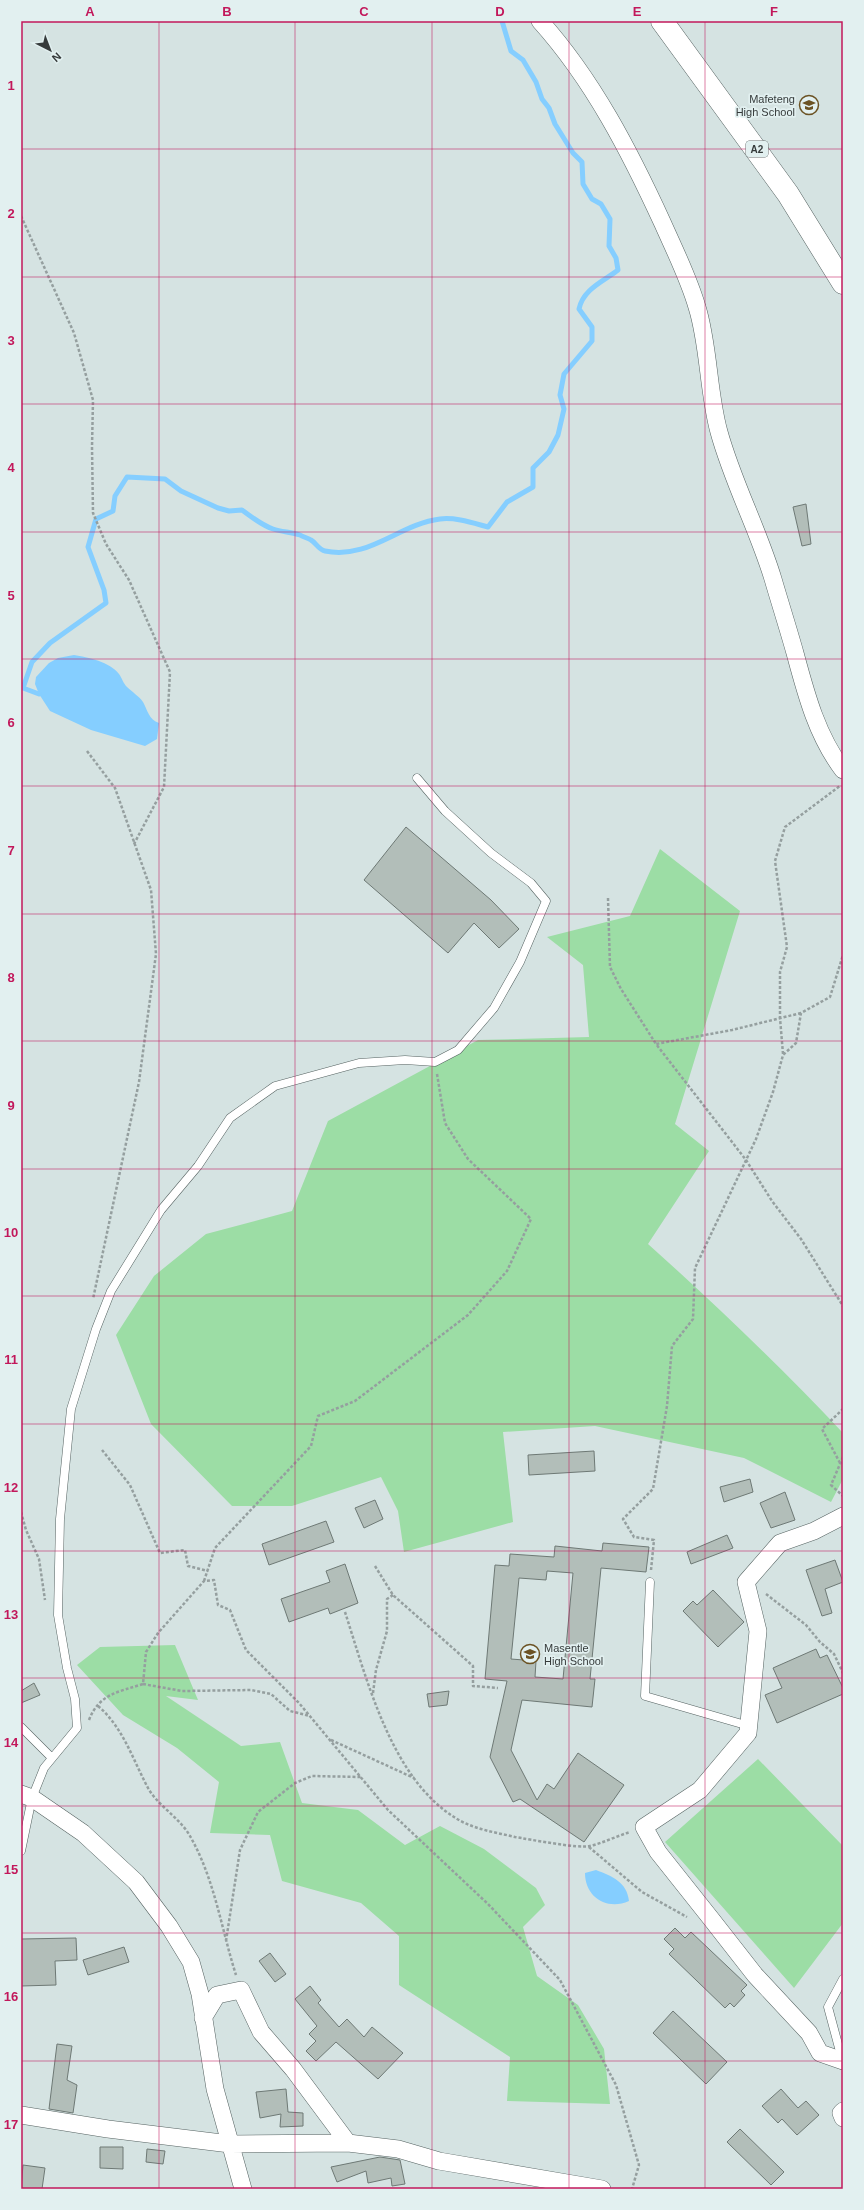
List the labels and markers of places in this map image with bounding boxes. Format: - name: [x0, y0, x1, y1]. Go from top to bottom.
- place label: Mafeteng High School: [736, 93, 795, 118]
- school or university icon: Mafeteng High School: [798, 94, 820, 116]
- place label: Masentle High School: [544, 1642, 603, 1667]
- school or university icon: Masentle High School: [519, 1643, 541, 1665]

